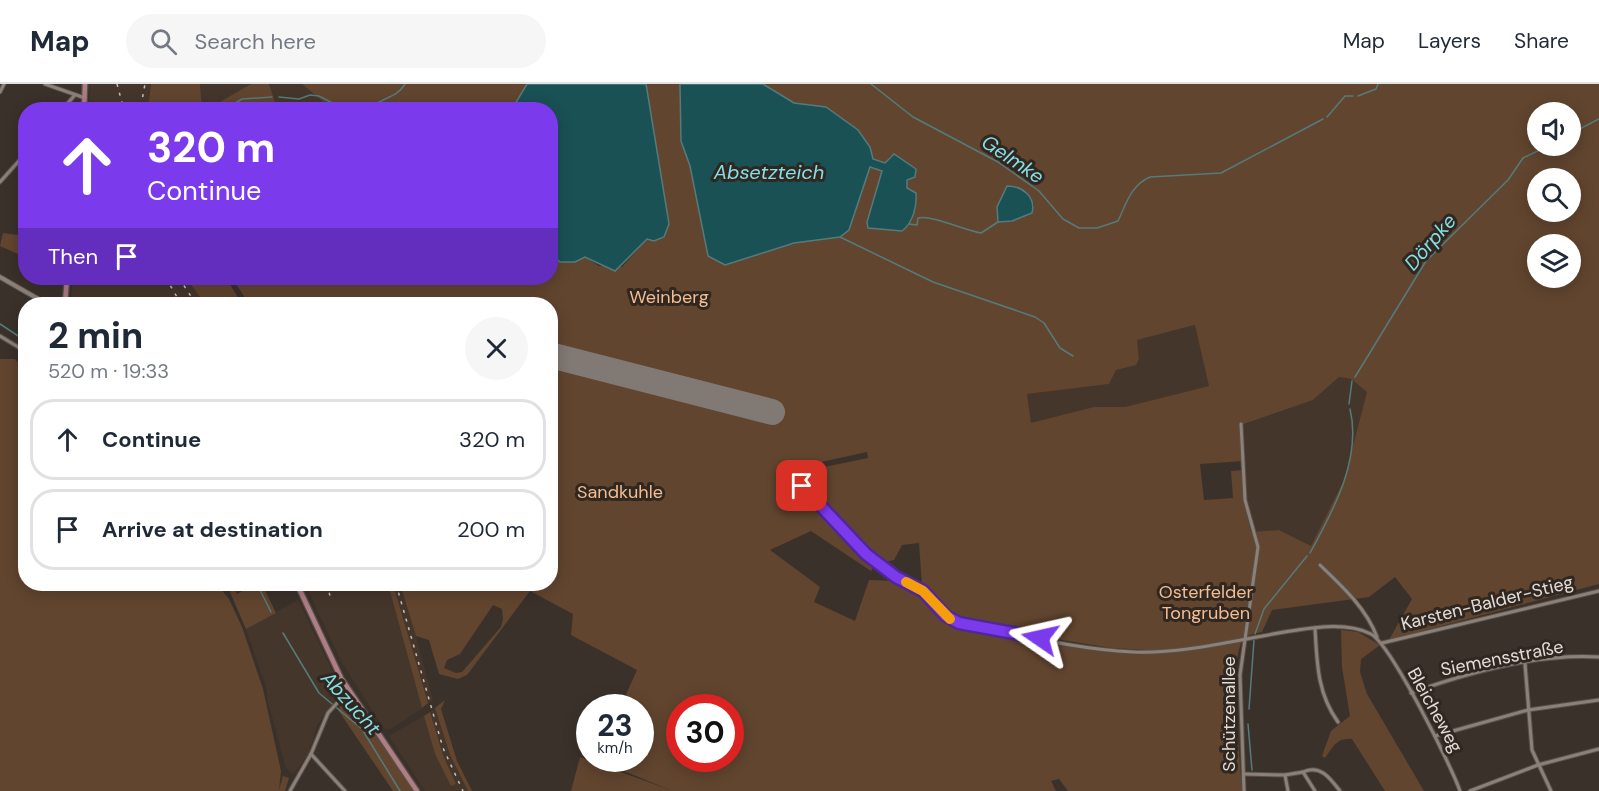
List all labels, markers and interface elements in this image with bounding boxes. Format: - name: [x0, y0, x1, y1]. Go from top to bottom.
- search box: [126, 14, 546, 68]
- text: Map: [30, 23, 90, 60]
- icon: search: [147, 25, 180, 58]
- text: Search here: [195, 27, 316, 56]
- text: Map: [1343, 27, 1385, 55]
- text: Layers: [1418, 27, 1481, 55]
- text: Share: [1514, 27, 1569, 55]
- map controls: [1527, 102, 1581, 288]
- button: sound: [1527, 102, 1581, 156]
- text: 320 m: [147, 120, 275, 175]
- icon: ahead: [48, 126, 126, 204]
- water label: Gelmke: [977, 129, 1049, 189]
- water label: Absetzteich: [713, 159, 824, 185]
- button: search: [1527, 168, 1581, 222]
- text: Continue: [147, 173, 261, 208]
- water label: Dörpke: [1398, 208, 1462, 276]
- button: layers: [1527, 234, 1581, 288]
- icon: arrive: [110, 240, 143, 273]
- text: Then: [48, 242, 98, 271]
- park label: Weinberg: [629, 285, 709, 309]
- text: 2 min: [48, 312, 143, 359]
- button: close: [465, 317, 528, 380]
- text: 520 m · 19:33: [48, 358, 169, 384]
- icon: ahead: [51, 423, 84, 456]
- text: Continue: [102, 425, 201, 454]
- text: 320 m: [459, 425, 525, 454]
- pin: [776, 460, 827, 511]
- icon: arrive: [785, 469, 818, 502]
- park label: Sandkuhle: [577, 480, 663, 504]
- icon: arrive: [51, 513, 84, 546]
- text: Arrive at destination: [102, 515, 323, 544]
- text: 200 m: [457, 515, 525, 544]
- street label: Karsten-Balder-Stieg: [1398, 570, 1576, 636]
- park label: Osterfelder Tongruben: [1159, 580, 1254, 625]
- position arrow: [1008, 606, 1072, 670]
- street label: Siemensstraße: [1439, 634, 1565, 682]
- street label: Schützenallee: [1217, 656, 1241, 772]
- street label: Bleicheweg: [1402, 663, 1468, 757]
- water label: Abzucht: [315, 665, 387, 741]
- speed limit sign: 30: [666, 694, 744, 772]
- text: 23: [597, 706, 633, 745]
- text: km/h: [597, 738, 633, 758]

